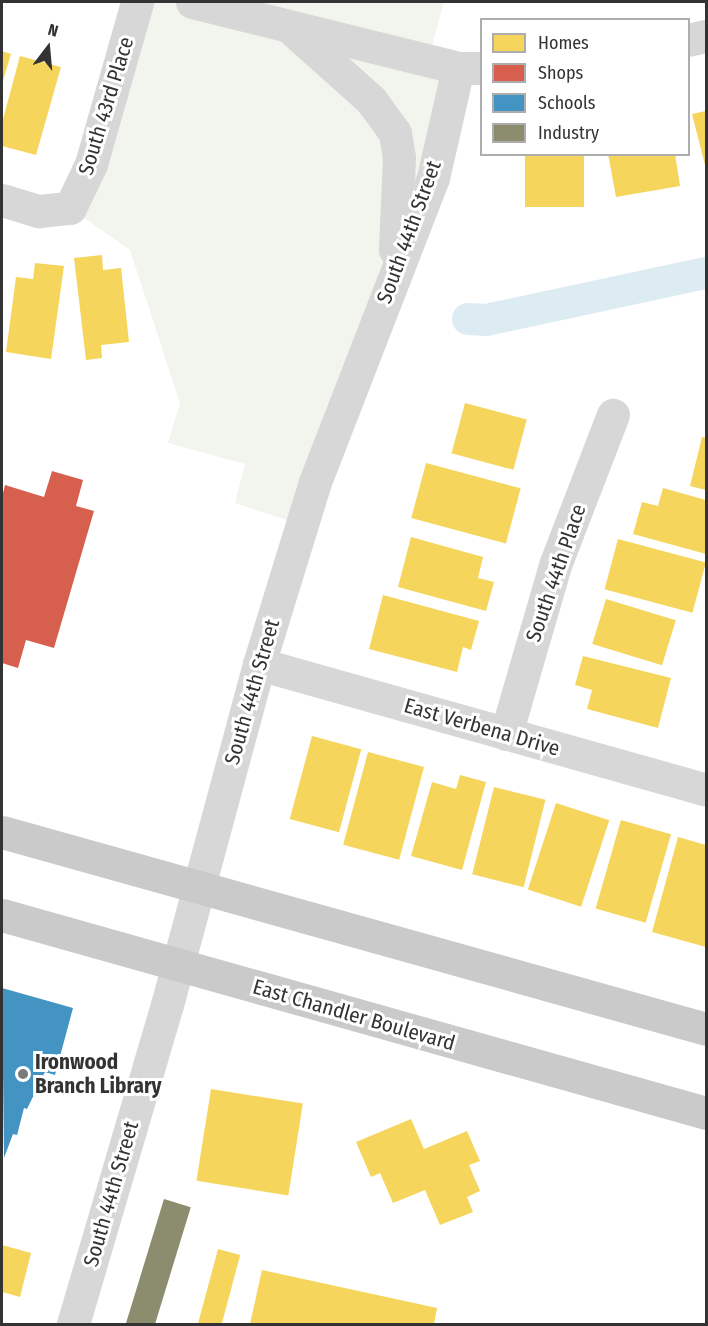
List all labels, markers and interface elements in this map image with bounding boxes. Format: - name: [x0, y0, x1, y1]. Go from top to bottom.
- north arrow: [18, 18, 78, 78]
- legend: [480, 18, 690, 156]
- text: N: [46, 20, 60, 41]
- text: Homes: [538, 32, 589, 54]
- street label: South 43rd Place: [73, 34, 139, 178]
- text: Shops: [538, 62, 583, 84]
- text: Schools: [538, 92, 596, 114]
- text: Industry: [538, 122, 599, 144]
- street label: South 44th Street: [371, 157, 447, 307]
- street label: South 44th Place: [521, 501, 591, 645]
- street label: South 44th Street: [219, 616, 285, 768]
- street label: East Verbena Drive: [401, 693, 563, 761]
- street label: East Chandler Boulevard: [250, 974, 458, 1056]
- place label: Ironwood Branch Library: [35, 1049, 162, 1099]
- marker: Ironwood Branch Library: [16, 1067, 30, 1081]
- street label: South 44th Street: [78, 1118, 144, 1270]

